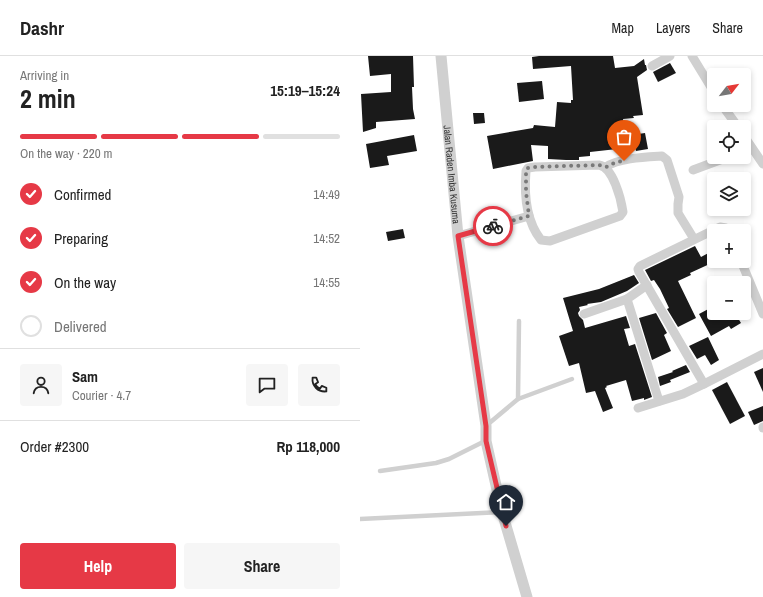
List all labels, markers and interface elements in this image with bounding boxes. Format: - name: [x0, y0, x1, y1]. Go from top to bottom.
- text: Dashr: [20, 15, 64, 41]
- text: Map: [612, 19, 634, 37]
- text: Layers: [656, 19, 690, 37]
- text: Share: [712, 19, 743, 37]
- text: Arriving in: [20, 67, 69, 84]
- north arrow: [707, 68, 751, 112]
- map controls: [707, 68, 751, 320]
- text: 15:19–15:24: [270, 80, 340, 101]
- text: 2 min: [20, 81, 76, 116]
- pin: [607, 120, 641, 161]
- button: locate: [707, 120, 751, 164]
- street label: Jalan Raden Imba Kusuma: [441, 125, 463, 225]
- icon: bag: [613, 126, 635, 148]
- text: On the way · 220 m: [20, 145, 112, 162]
- button: layers: [707, 172, 751, 216]
- icon: check: [20, 183, 42, 205]
- text: Confirmed: [54, 184, 111, 205]
- text: 14:49: [313, 186, 340, 203]
- courier: [473, 206, 513, 246]
- icon: bike: [482, 215, 504, 237]
- button: +: [707, 224, 751, 268]
- icon: check: [20, 227, 42, 249]
- text: Preparing: [54, 228, 108, 249]
- text: 14:52: [313, 230, 340, 247]
- icon: check: [20, 271, 42, 293]
- text: On the way: [54, 272, 116, 293]
- text: 14:55: [313, 274, 340, 291]
- button: −: [707, 276, 751, 320]
- text: Delivered: [54, 316, 107, 337]
- button: person: [20, 364, 62, 406]
- button: chat: [246, 364, 288, 406]
- button: phone: [298, 364, 340, 406]
- text: Sam: [72, 366, 98, 387]
- text: Courier · 4.7: [72, 387, 131, 404]
- text: Order #2300: [20, 436, 89, 457]
- text: Rp 118,000: [276, 436, 340, 457]
- pin: [489, 485, 523, 526]
- icon: home: [495, 491, 517, 513]
- button: Help: [20, 543, 176, 589]
- button: Share: [184, 543, 340, 589]

